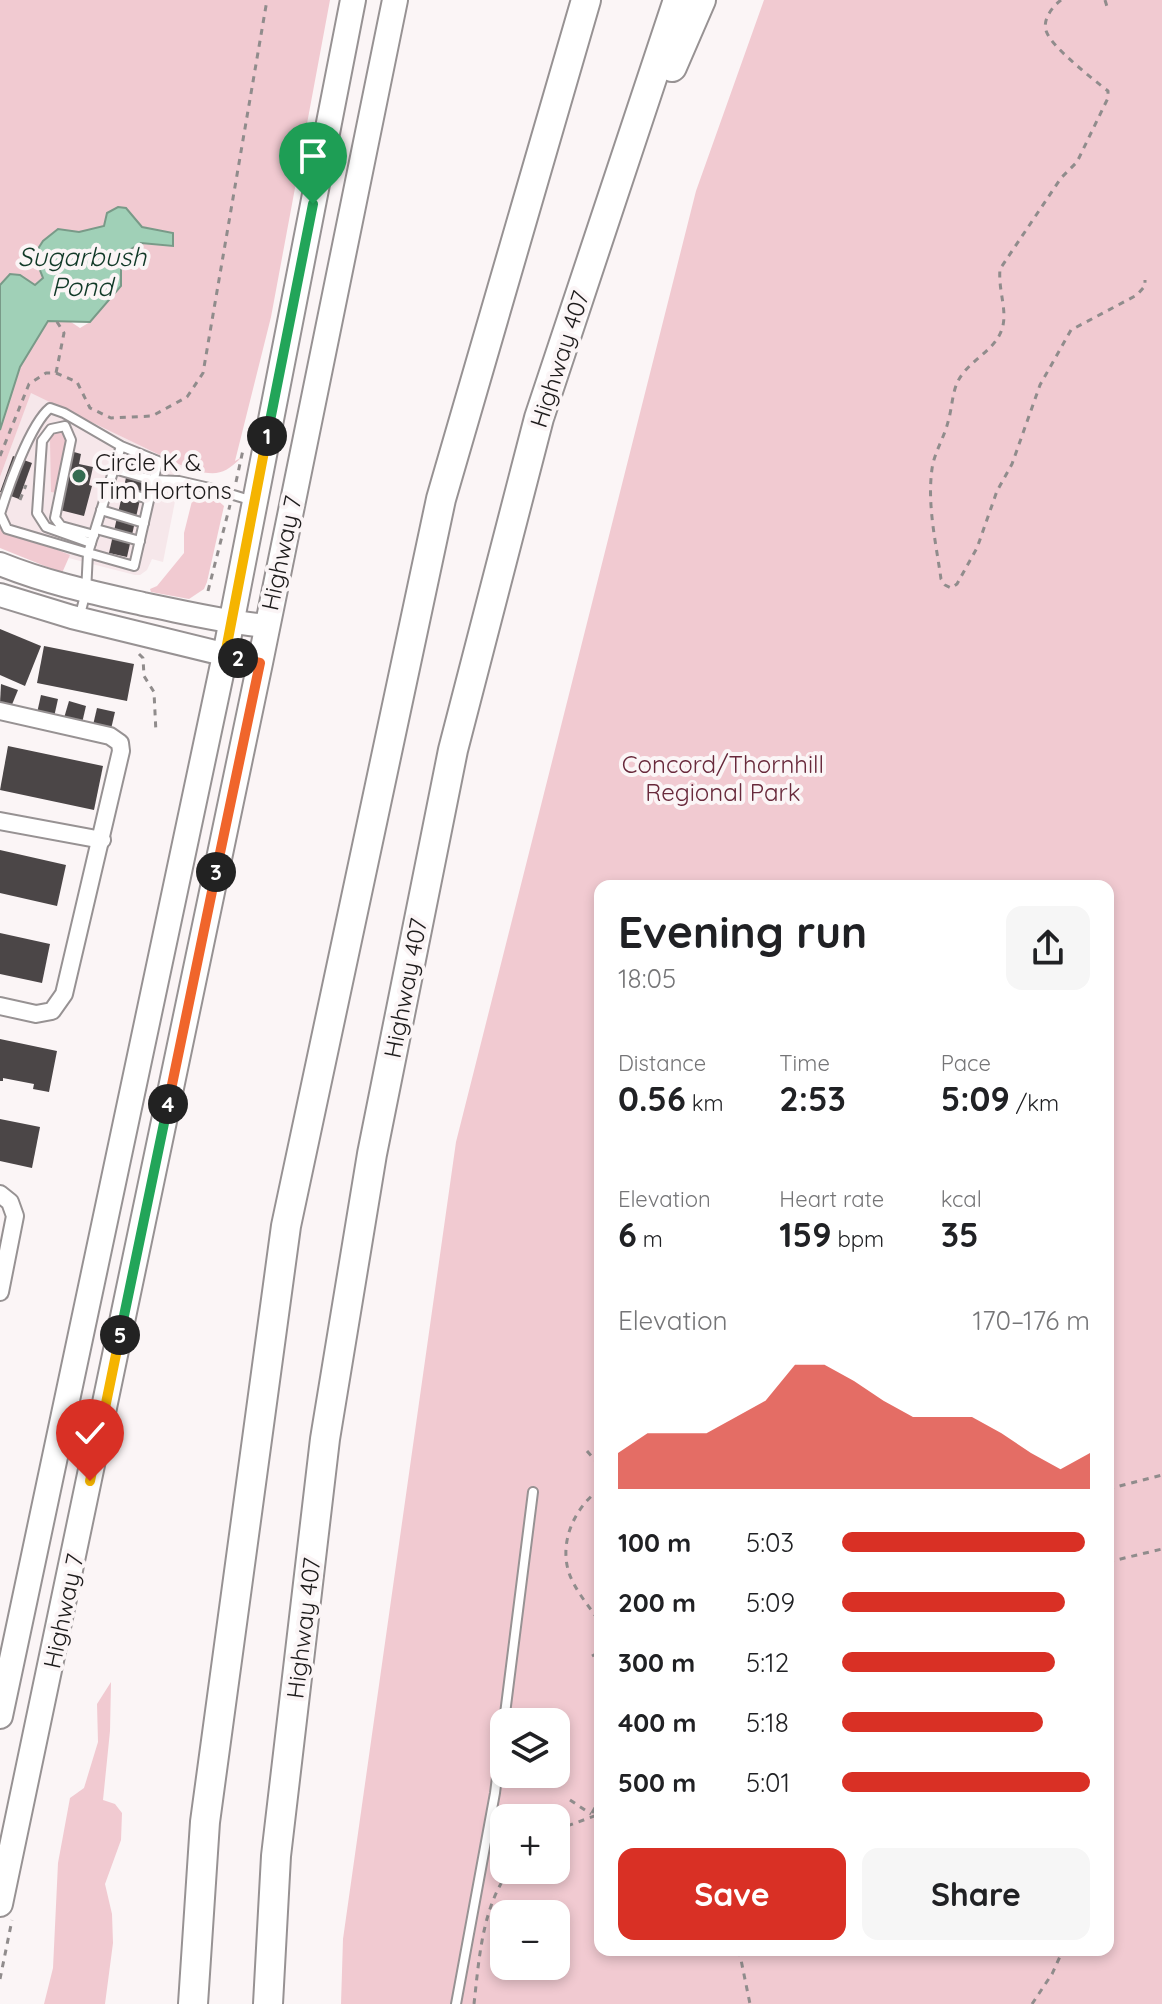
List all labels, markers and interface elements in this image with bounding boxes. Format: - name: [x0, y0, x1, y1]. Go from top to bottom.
- pin: [279, 122, 347, 204]
- icon: arrive: [291, 134, 335, 178]
- water label: Sugarbush Pond: [18, 240, 147, 303]
- street label: Highway 407: [523, 287, 595, 431]
- pin: 1: [247, 416, 287, 456]
- text: 1: [263, 422, 271, 450]
- place label: Circle K & Tim Hortons: [95, 447, 232, 505]
- marker: Circle K & Tim Hortons: [70, 467, 88, 485]
- street label: Highway 7: [254, 493, 308, 613]
- pin: 2: [218, 638, 258, 678]
- text: 2: [232, 644, 244, 672]
- park label: Concord/Thornhill Regional Park: [622, 749, 824, 807]
- pin: 3: [196, 852, 236, 892]
- text: 3: [210, 858, 222, 886]
- text: Evening run: [618, 904, 867, 959]
- button: share: [1006, 906, 1090, 990]
- street label: Highway 407: [377, 916, 433, 1060]
- text: 18:05: [618, 962, 676, 995]
- text: Distance: [618, 1049, 706, 1077]
- text: Time: [779, 1049, 830, 1077]
- text: Pace: [941, 1049, 991, 1077]
- text: 0.56: [618, 1077, 686, 1120]
- text: 2:53: [779, 1077, 846, 1120]
- text: 5:09: [941, 1077, 1010, 1120]
- pin: 4: [148, 1084, 188, 1124]
- text: km: [686, 1089, 724, 1117]
- text: /km: [1010, 1089, 1059, 1117]
- text: 4: [162, 1090, 174, 1118]
- text: Elevation: [618, 1185, 711, 1213]
- text: Heart rate: [779, 1185, 884, 1213]
- text: kcal: [941, 1185, 982, 1213]
- text: 6: [618, 1213, 637, 1256]
- text: 159: [779, 1213, 831, 1256]
- text: 35: [941, 1213, 979, 1256]
- text: m: [637, 1225, 663, 1253]
- text: bpm: [831, 1225, 884, 1253]
- text: Elevation: [618, 1304, 728, 1337]
- text: 170–176 m: [973, 1304, 1090, 1337]
- pin: 5: [100, 1315, 140, 1355]
- text: 5: [114, 1321, 126, 1349]
- pin: [56, 1399, 124, 1481]
- icon: check: [68, 1411, 112, 1455]
- text: 100 m: [618, 1526, 691, 1559]
- text: 5:03: [746, 1526, 794, 1559]
- street label: Highway 7: [36, 1551, 90, 1671]
- street label: Highway 407: [279, 1556, 327, 1700]
- text: 200 m: [618, 1586, 696, 1619]
- text: 5:09: [746, 1586, 795, 1619]
- text: 300 m: [618, 1646, 695, 1679]
- text: 5:12: [746, 1646, 789, 1679]
- text: 400 m: [618, 1706, 696, 1739]
- text: 5:18: [746, 1706, 789, 1739]
- map controls: [490, 1708, 570, 1980]
- button: layers: [490, 1708, 570, 1788]
- text: 500 m: [618, 1766, 696, 1799]
- text: 5:01: [746, 1766, 790, 1799]
- button: +: [490, 1804, 570, 1884]
- button: Save: [618, 1848, 846, 1940]
- button: Share: [862, 1848, 1090, 1940]
- button: −: [490, 1900, 570, 1980]

